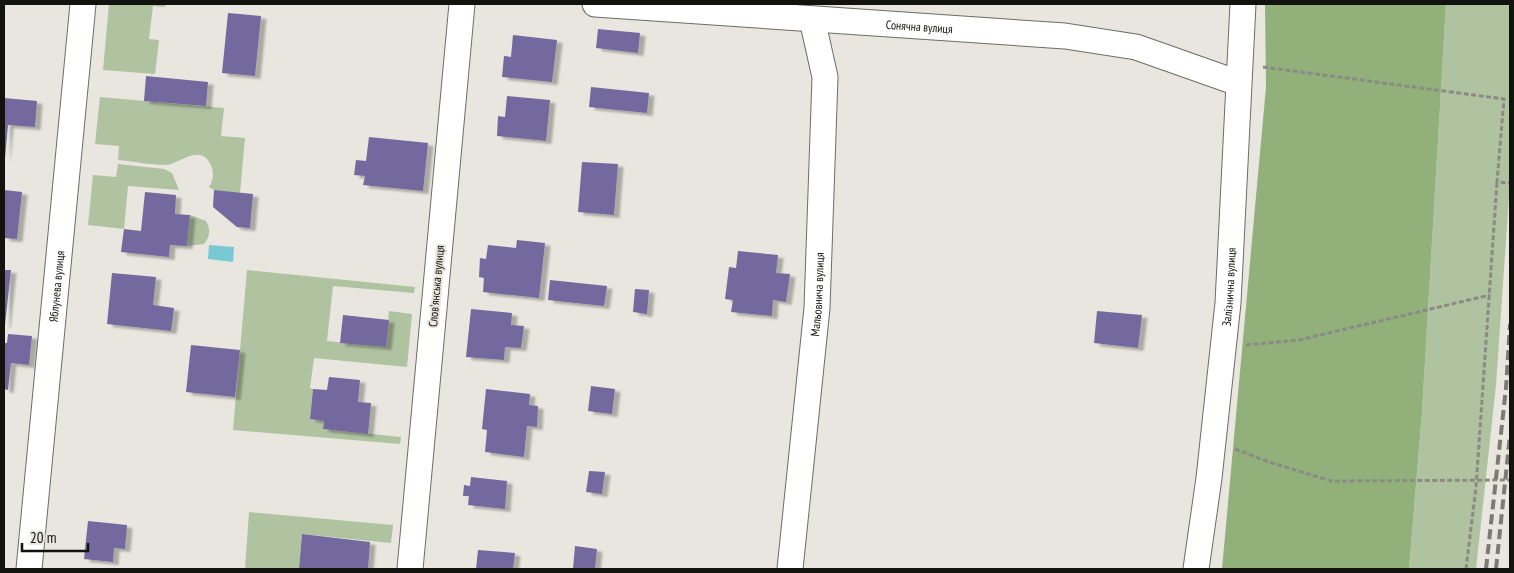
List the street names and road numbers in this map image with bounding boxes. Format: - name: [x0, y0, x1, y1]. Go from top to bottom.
- street label: Сонячна вулиця: [885, 16, 953, 36]
- street label: Словʼянська вулиця: [425, 244, 447, 327]
- street label: Залізнична вулиця: [1218, 247, 1238, 327]
- street label: Яблунева вулиця: [45, 249, 67, 323]
- street label: Мальовнича вулиця: [807, 252, 826, 337]

